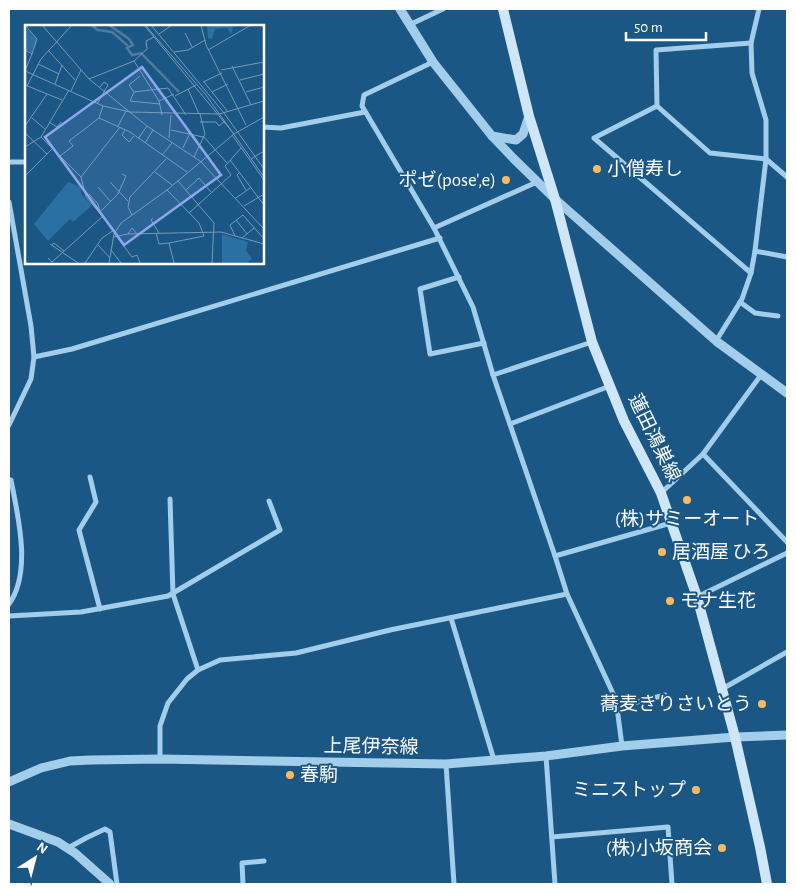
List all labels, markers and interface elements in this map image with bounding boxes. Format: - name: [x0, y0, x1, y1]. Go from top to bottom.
- scale bar: [626, 10, 706, 42]
- text: 50 m: [634, 20, 663, 35]
- inset map: [25, 25, 264, 264]
- place label: 小僧寿し: [607, 159, 683, 179]
- marker: 小僧寿し: [591, 163, 603, 175]
- place label: ポゼ(pose',e): [399, 169, 496, 190]
- marker: ポゼ(pose',e): [500, 174, 512, 186]
- street label: 蓮田鴻巣線: [625, 390, 685, 485]
- marker: (株)サミーオート: [681, 494, 693, 506]
- place label: (株)サミーオート: [615, 509, 759, 529]
- place label: 居酒屋 ひろ: [672, 542, 770, 562]
- marker: 居酒屋 ひろ: [656, 546, 668, 558]
- place label: モナ生花: [680, 591, 756, 611]
- marker: モナ生花: [664, 595, 676, 607]
- place label: 蕎麦きりさいとう: [600, 694, 752, 714]
- marker: 蕎麦きりさいとう: [756, 698, 768, 710]
- street label: 上尾伊奈線: [323, 736, 419, 757]
- place label: 春駒: [300, 765, 338, 785]
- marker: 春駒: [284, 769, 296, 781]
- place label: ミニストップ: [572, 780, 686, 800]
- marker: ミニストップ: [690, 784, 702, 796]
- north arrow: [10, 833, 60, 883]
- place label: (株)小坂商会: [606, 838, 712, 858]
- text: N: [34, 840, 50, 857]
- marker: (株)小坂商会: [716, 842, 728, 854]

